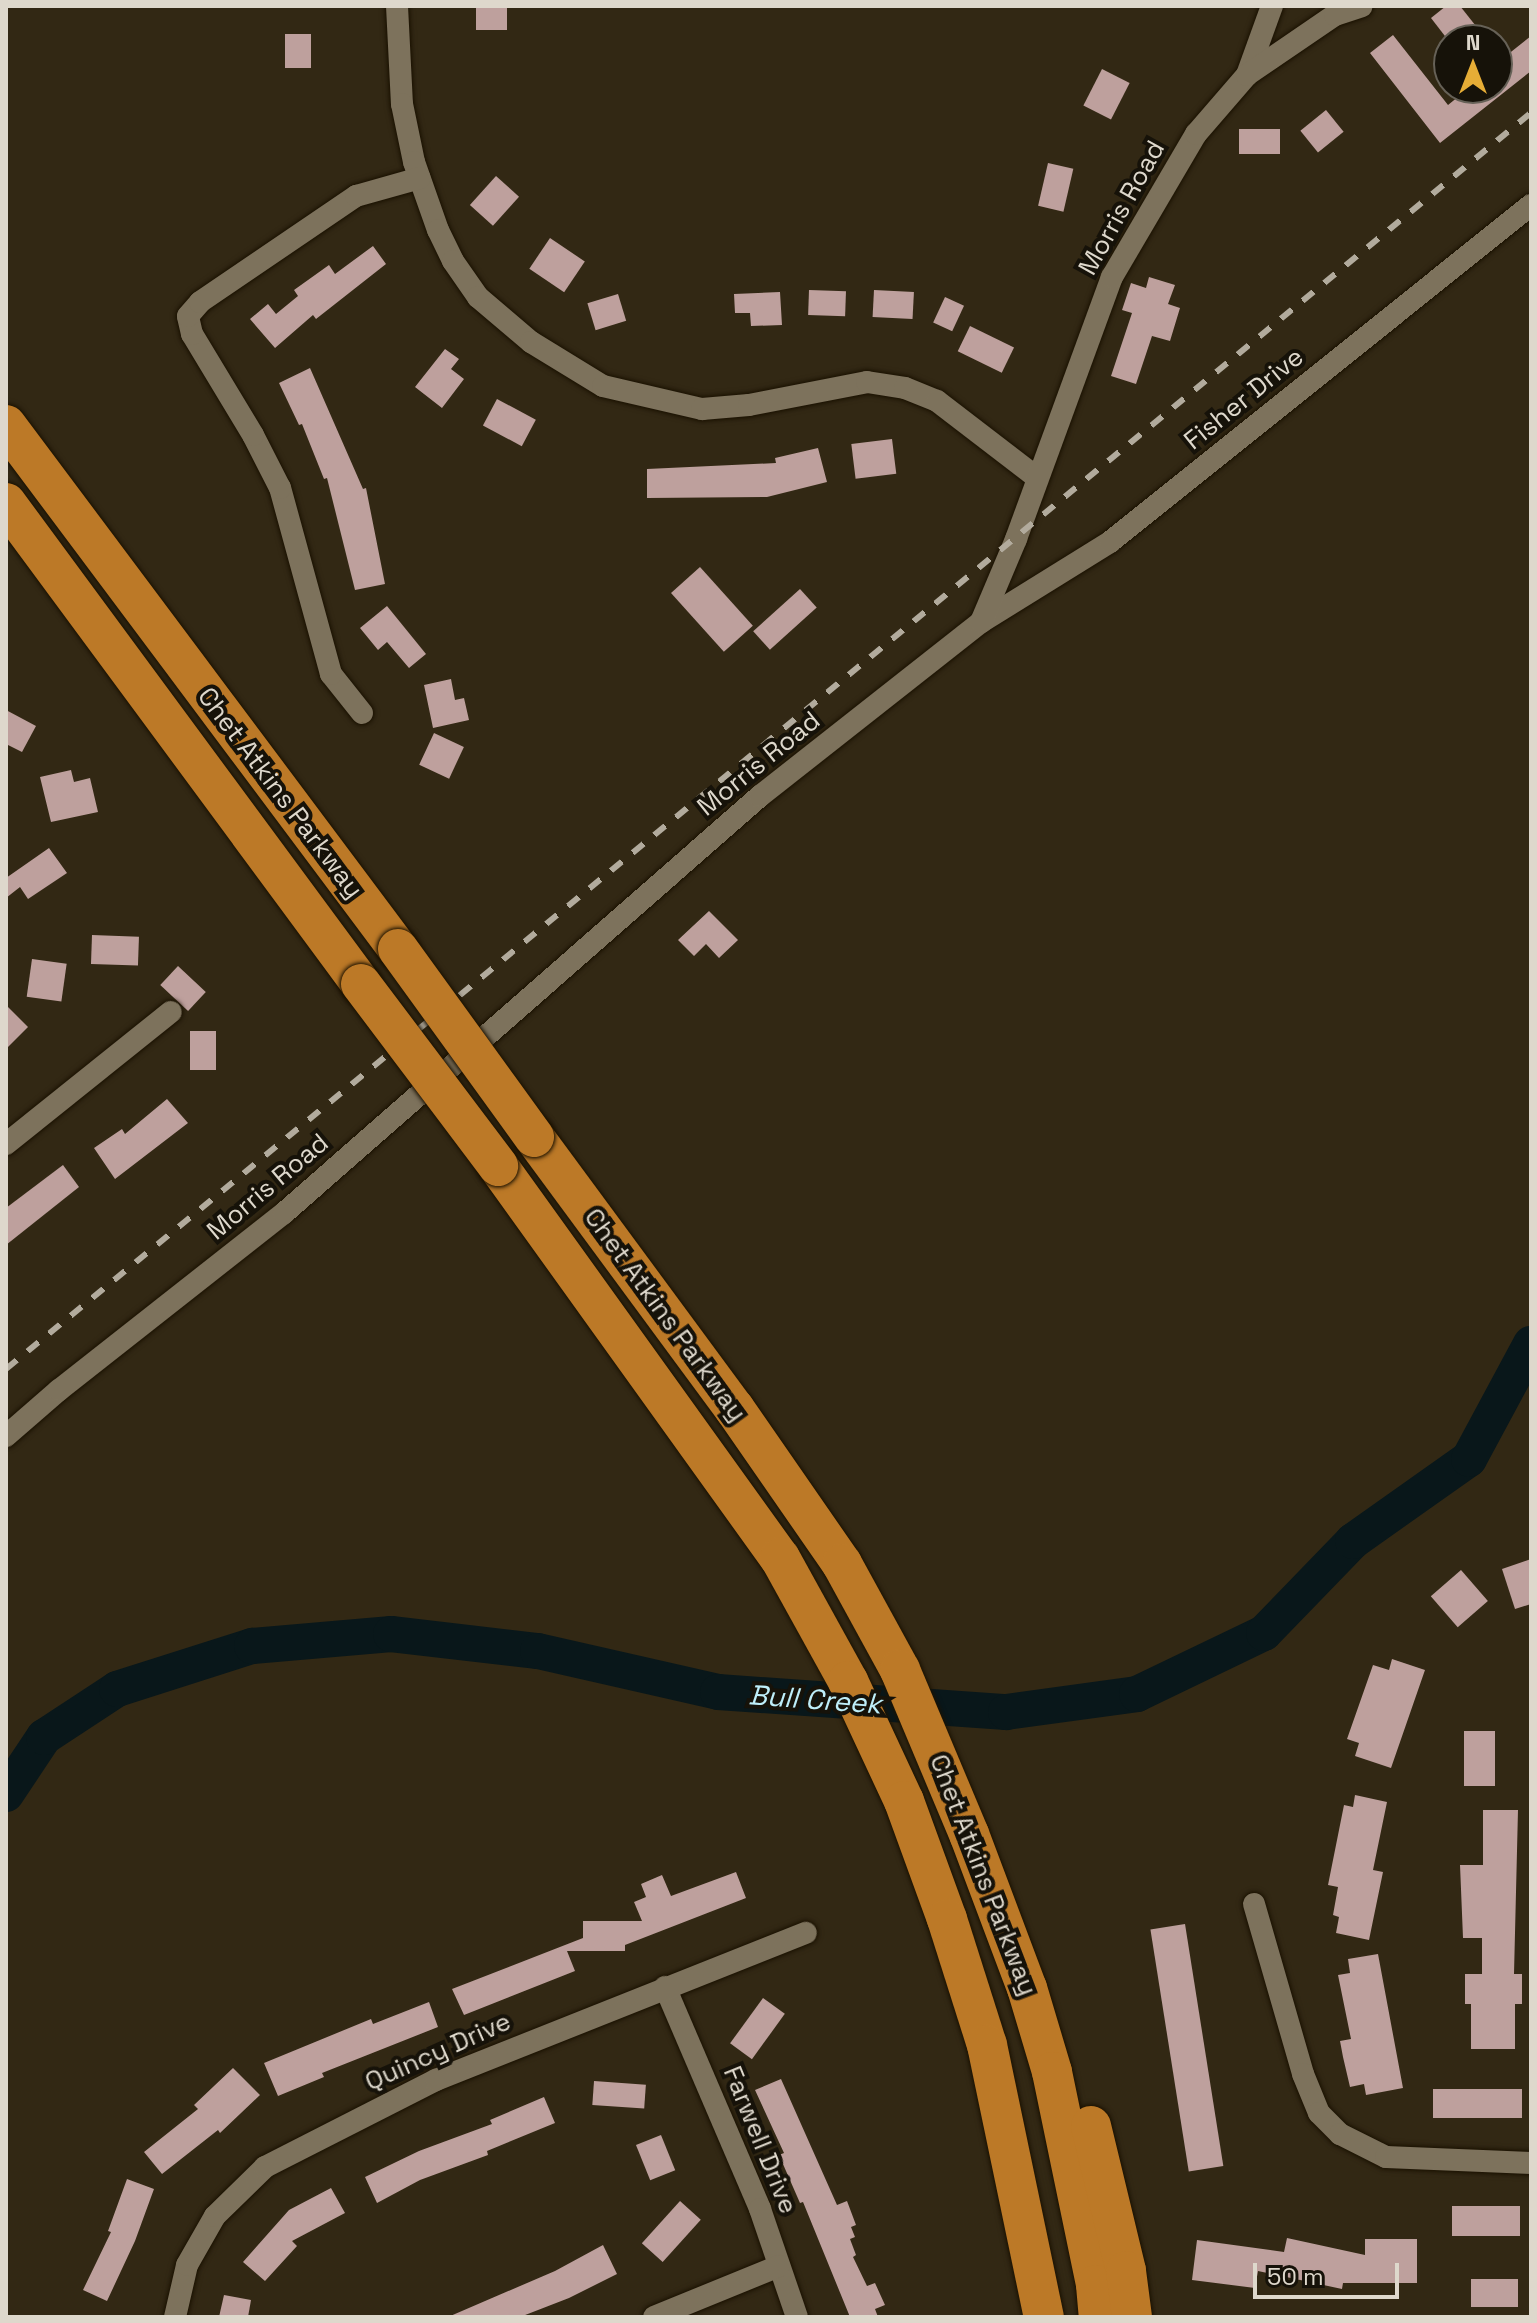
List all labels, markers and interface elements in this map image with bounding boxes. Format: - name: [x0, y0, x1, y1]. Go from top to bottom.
- north arrow: [1433, 24, 1513, 104]
- text: N: [1466, 28, 1480, 56]
- street label: Morris Road: [1072, 135, 1172, 281]
- street label: Fisher Drive: [1178, 341, 1310, 457]
- street label: Chet Atkins Parkway: [191, 681, 369, 905]
- street label: Morris Road: [691, 705, 827, 823]
- street label: Morris Road: [201, 1127, 335, 1247]
- street label: Chet Atkins Parkway: [577, 1202, 753, 1428]
- water label: Bull Creek: [748, 1678, 882, 1720]
- street label: Chet Atkins Parkway: [923, 1750, 1043, 2000]
- street label: Quincy Drive: [360, 2006, 516, 2098]
- street label: Farwell Drive: [716, 2062, 804, 2218]
- scale bar: [1257, 2247, 1403, 2297]
- text: 50 m: [1267, 2261, 1324, 2292]

